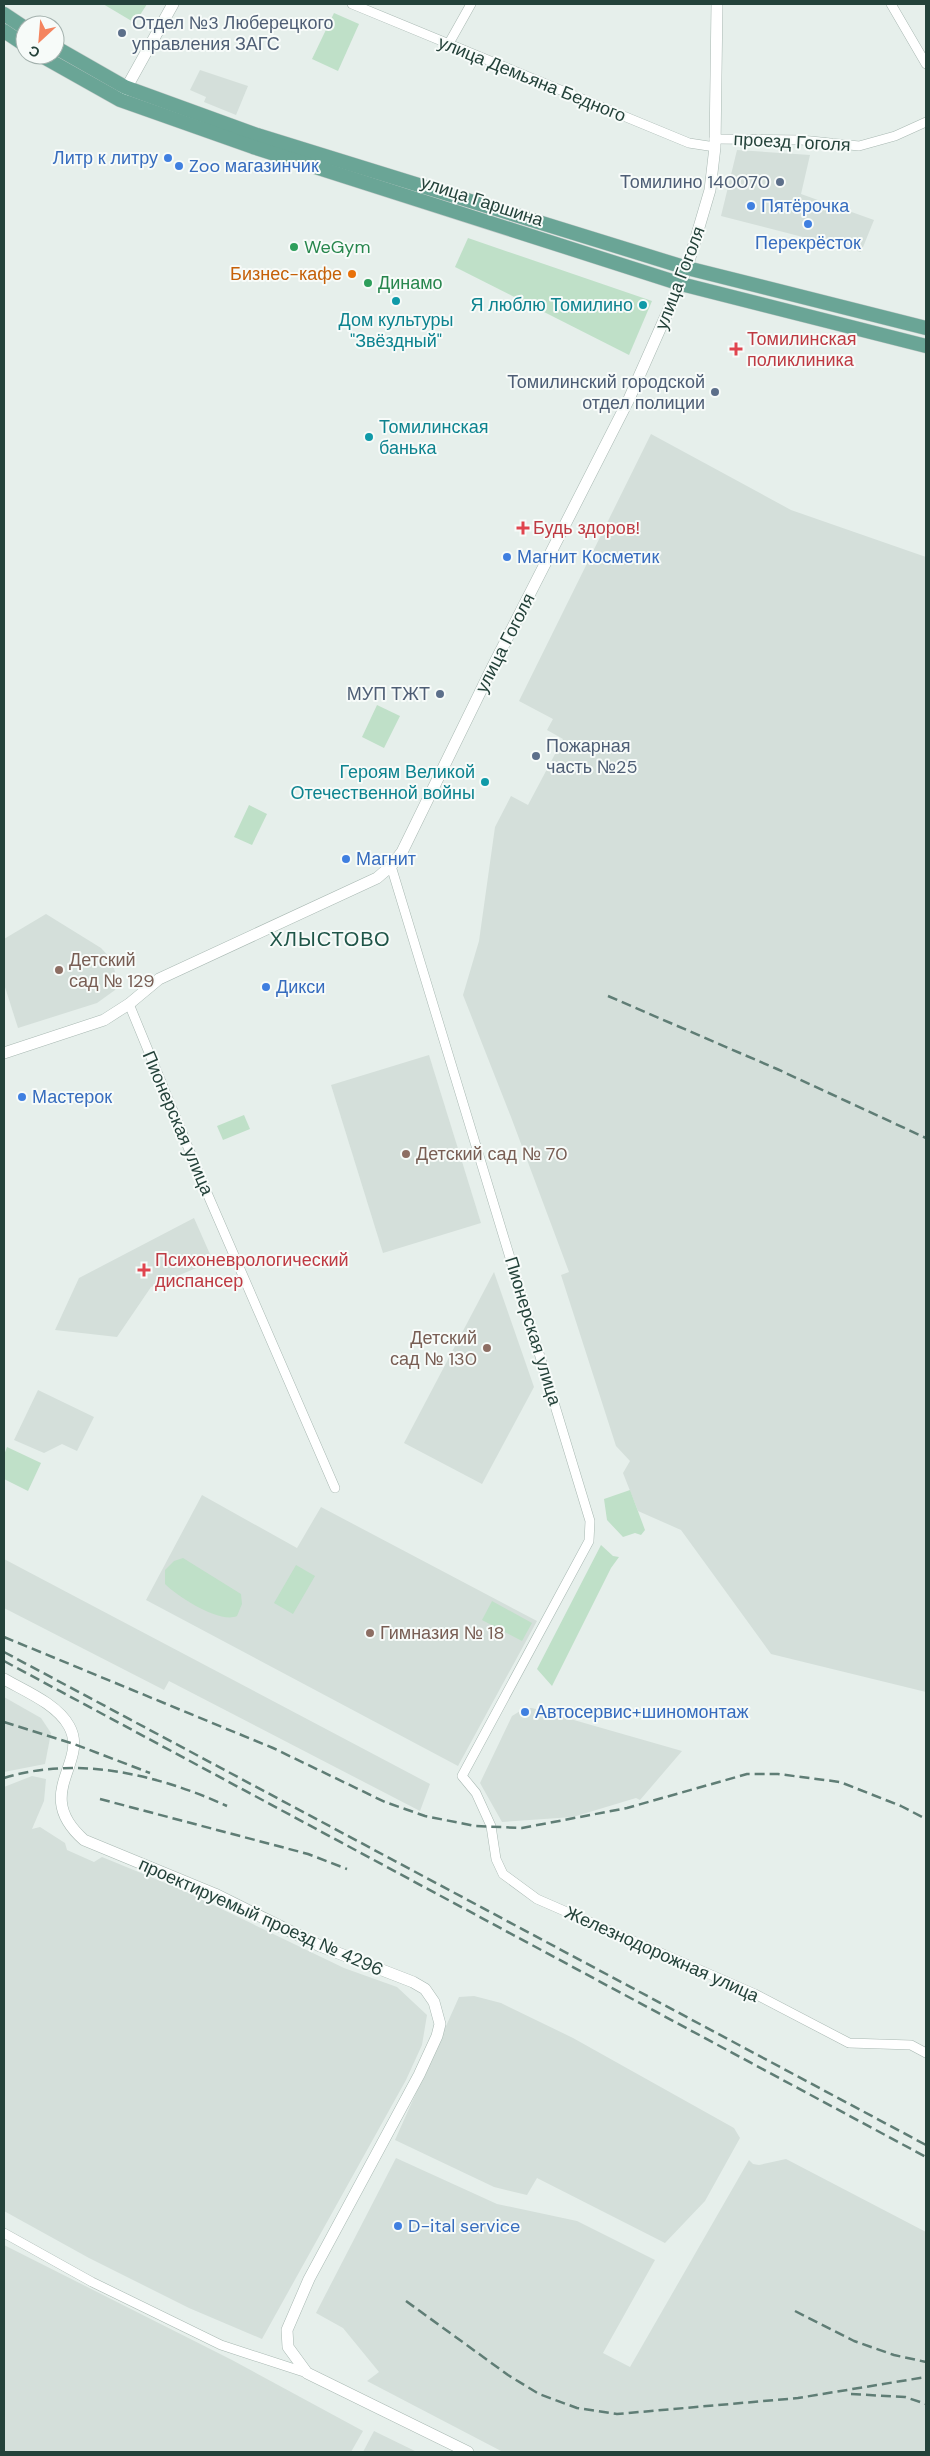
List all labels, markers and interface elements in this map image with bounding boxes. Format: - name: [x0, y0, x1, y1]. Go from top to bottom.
- place label: Отдел №3 Люберецкого управления ЗАГС: [132, 11, 334, 56]
- north arrow: [15, 15, 65, 65]
- marker: Отдел №3 Люберецкого управления ЗАГС: [116, 27, 128, 39]
- street label: улица Демьяна Бедного: [434, 30, 630, 128]
- text: С: [26, 41, 43, 62]
- street label: проезд Гоголя: [733, 127, 851, 157]
- place label: Литр к литру: [53, 146, 158, 170]
- marker: Литр к литру: [162, 152, 174, 164]
- place label: Zoo магазинчик: [189, 154, 319, 178]
- marker: Zoo магазинчик: [173, 160, 185, 172]
- street label: улица Гаршина: [418, 170, 547, 232]
- place label: Томилино 140070: [620, 170, 770, 194]
- marker: Томилино 140070: [774, 176, 786, 188]
- place label: Пятёрочка: [761, 194, 850, 218]
- marker: Пятёрочка: [745, 200, 757, 212]
- marker: Перекрёсток: [802, 218, 814, 230]
- street label: улица Гоголя: [649, 223, 711, 333]
- place label: Перекрёсток: [755, 231, 861, 255]
- place label: WeGym: [304, 235, 370, 259]
- marker: WeGym: [288, 241, 300, 253]
- place label: Бизнес-кафе: [230, 262, 342, 286]
- marker: Бизнес-кафе: [346, 268, 358, 280]
- place label: Динамо: [378, 271, 443, 295]
- marker: Динамо: [362, 277, 374, 289]
- place label: Я люблю Томилино: [470, 293, 633, 317]
- marker: Дом культуры "Звёздный": [390, 295, 402, 307]
- marker: Я люблю Томилино: [637, 299, 649, 311]
- place label: Дом культуры "Звёздный": [339, 308, 453, 353]
- place label: Томилинская поликлиника: [747, 327, 857, 372]
- marker: Томилинская поликлиника: [729, 342, 743, 356]
- place label: Томилинский городской отдел полиции: [507, 370, 705, 415]
- marker: Томилинский городской отдел полиции: [709, 386, 721, 398]
- place label: Томилинская банька: [379, 415, 489, 460]
- marker: Томилинская банька: [363, 431, 375, 443]
- place label: Будь здоров!: [533, 516, 640, 540]
- marker: Будь здоров!: [517, 522, 529, 534]
- place label: Магнит Косметик: [517, 545, 659, 569]
- marker: Магнит Косметик: [501, 551, 513, 563]
- street label: улица Гоголя: [470, 589, 540, 697]
- place label: МУП ТЖТ: [347, 682, 430, 706]
- marker: МУП ТЖТ: [434, 688, 446, 700]
- place label: Пожарная часть №25: [546, 734, 637, 779]
- marker: Пожарная часть №25: [530, 750, 542, 762]
- place label: Героям Великой Отечественной войны: [291, 760, 475, 805]
- marker: Героям Великой Отечественной войны: [479, 776, 491, 788]
- place label: Магнит: [356, 847, 416, 871]
- marker: Магнит: [340, 853, 352, 865]
- district label: ХЛЫСТОВО: [269, 926, 391, 952]
- place label: Детский сад № 129: [69, 948, 155, 993]
- marker: Детский сад № 129: [53, 964, 65, 976]
- place label: Дикси: [276, 975, 325, 999]
- marker: Дикси: [260, 981, 272, 993]
- street label: Пионерская улица: [137, 1047, 220, 1200]
- place label: Мастерок: [32, 1085, 112, 1109]
- marker: Мастерок: [16, 1091, 28, 1103]
- place label: Детский сад № 70: [416, 1142, 568, 1166]
- marker: Детский сад № 70: [400, 1148, 412, 1160]
- place label: Психоневрологический диспансер: [155, 1248, 349, 1293]
- street label: Пионерская улица: [499, 1254, 567, 1409]
- marker: Психоневрологический диспансер: [137, 1263, 151, 1277]
- place label: Детский сад № 130: [390, 1326, 477, 1371]
- marker: Детский сад № 130: [481, 1342, 493, 1354]
- place label: Гимназия № 18: [380, 1621, 504, 1645]
- marker: Гимназия № 18: [364, 1627, 376, 1639]
- place label: Автосервис+шиномонтаж: [535, 1700, 749, 1724]
- marker: Автосервис+шиномонтаж: [519, 1706, 531, 1718]
- street label: проектируемый проезд № 4296: [135, 1852, 387, 1982]
- street label: Железнодорожная улица: [561, 1900, 764, 2008]
- place label: D-ital service: [408, 2214, 520, 2238]
- marker: D-ital service: [392, 2220, 404, 2232]

